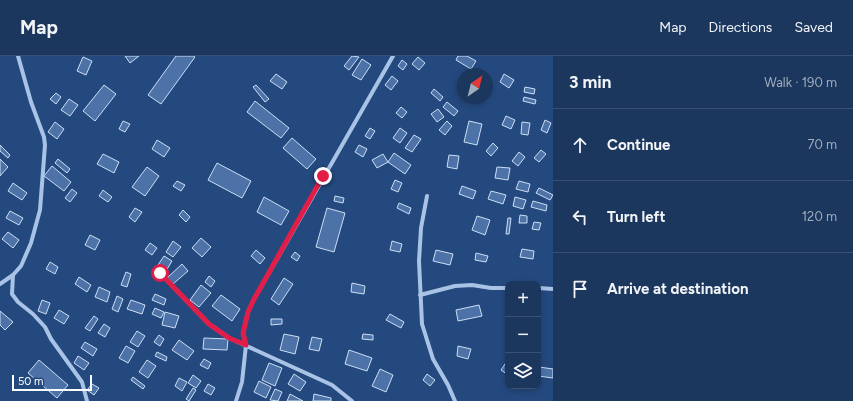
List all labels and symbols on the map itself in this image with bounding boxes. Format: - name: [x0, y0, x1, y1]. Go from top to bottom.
- north arrow: [457, 68, 493, 104]
- route end: [314, 167, 332, 185]
- route start: [151, 264, 169, 282]
- scale bar: [12, 373, 92, 392]

